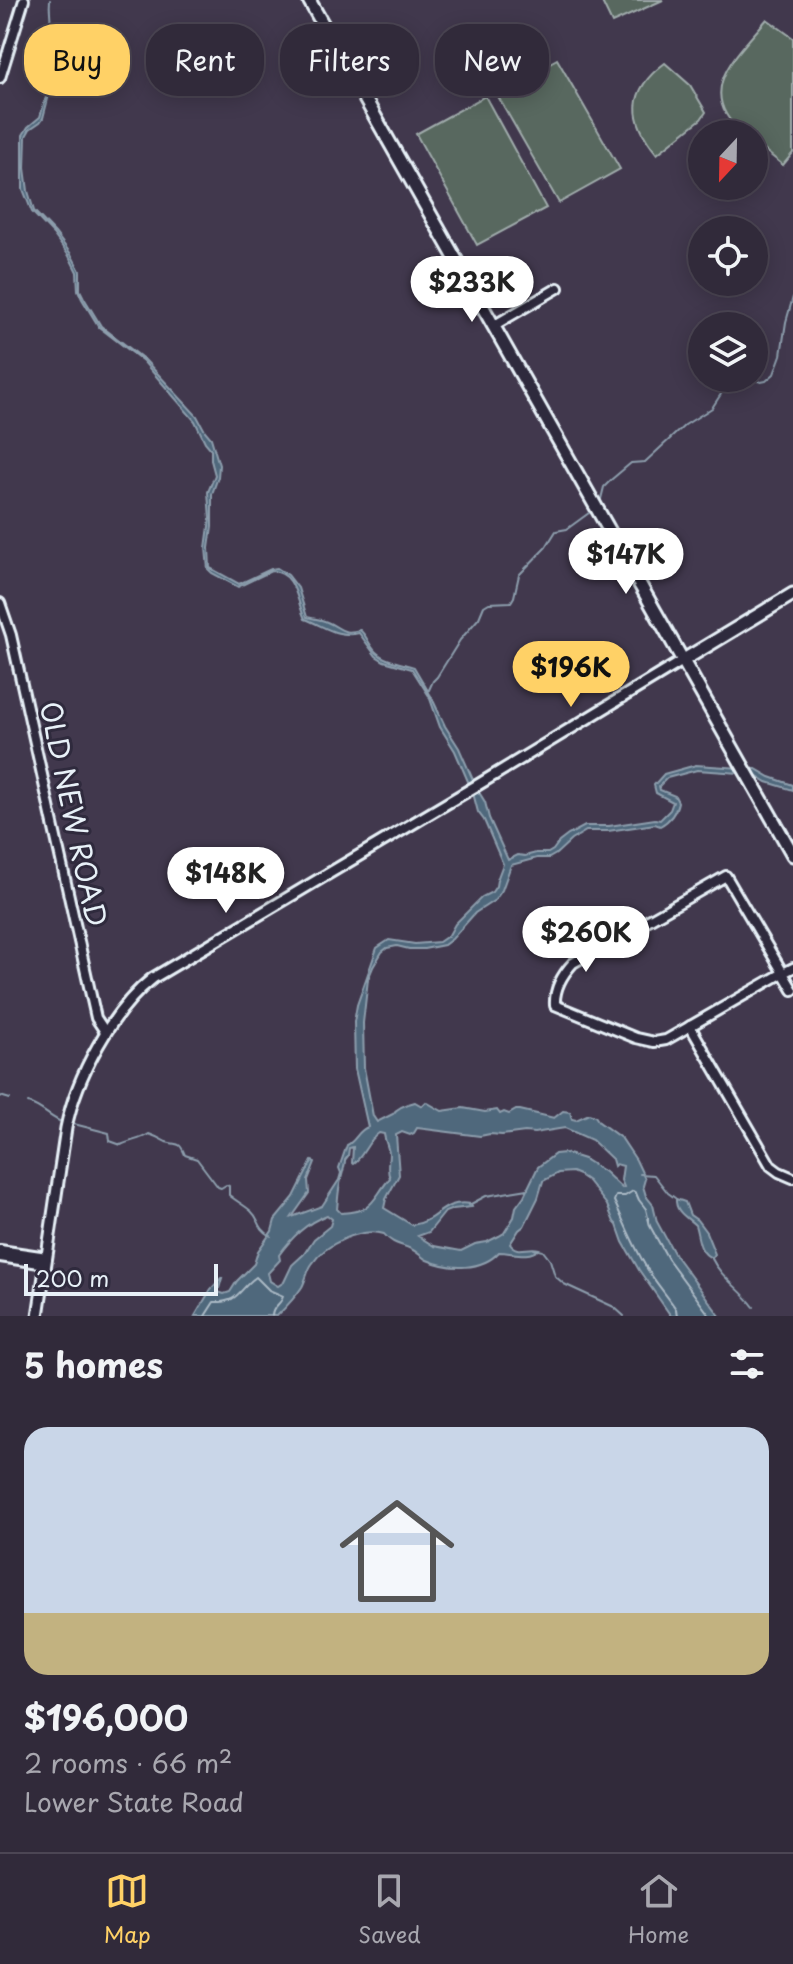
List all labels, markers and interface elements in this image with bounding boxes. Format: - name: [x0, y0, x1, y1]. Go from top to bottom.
- chip: Buy: [24, 24, 130, 96]
- chip: Rent: [146, 24, 264, 96]
- chip: Filters: [280, 24, 419, 96]
- chip: New: [435, 24, 549, 96]
- north arrow: [688, 120, 768, 200]
- map controls: [688, 120, 768, 392]
- button: locate: [688, 216, 768, 296]
- pin: $233K: [416, 256, 528, 324]
- text: $233K: [429, 262, 515, 301]
- button: layers: [688, 312, 768, 392]
- pin: $147K: [570, 528, 682, 596]
- text: $147K: [587, 534, 666, 573]
- pin: $196K: [515, 641, 627, 709]
- text: $196K: [531, 647, 611, 686]
- street label: OLD NEW ROAD: [30, 697, 119, 930]
- pin: $148K: [170, 847, 282, 915]
- text: $148K: [185, 853, 267, 892]
- pin: $260K: [530, 906, 642, 974]
- text: $260K: [540, 912, 632, 951]
- scale bar: [24, 1260, 218, 1296]
- text: 200 m: [36, 1261, 109, 1294]
- text: 5 homes: [24, 1338, 163, 1390]
- icon: filters: [725, 1342, 769, 1386]
- icon: home: [325, 1479, 469, 1623]
- text: $196,000: [24, 1691, 188, 1743]
- text: 2 rooms · 66 m²: [24, 1743, 233, 1782]
- text: Lower State Road: [24, 1782, 244, 1821]
- tab: Map: [104, 1869, 151, 1950]
- tab: Saved: [358, 1869, 421, 1950]
- tab: Home: [628, 1869, 689, 1950]

